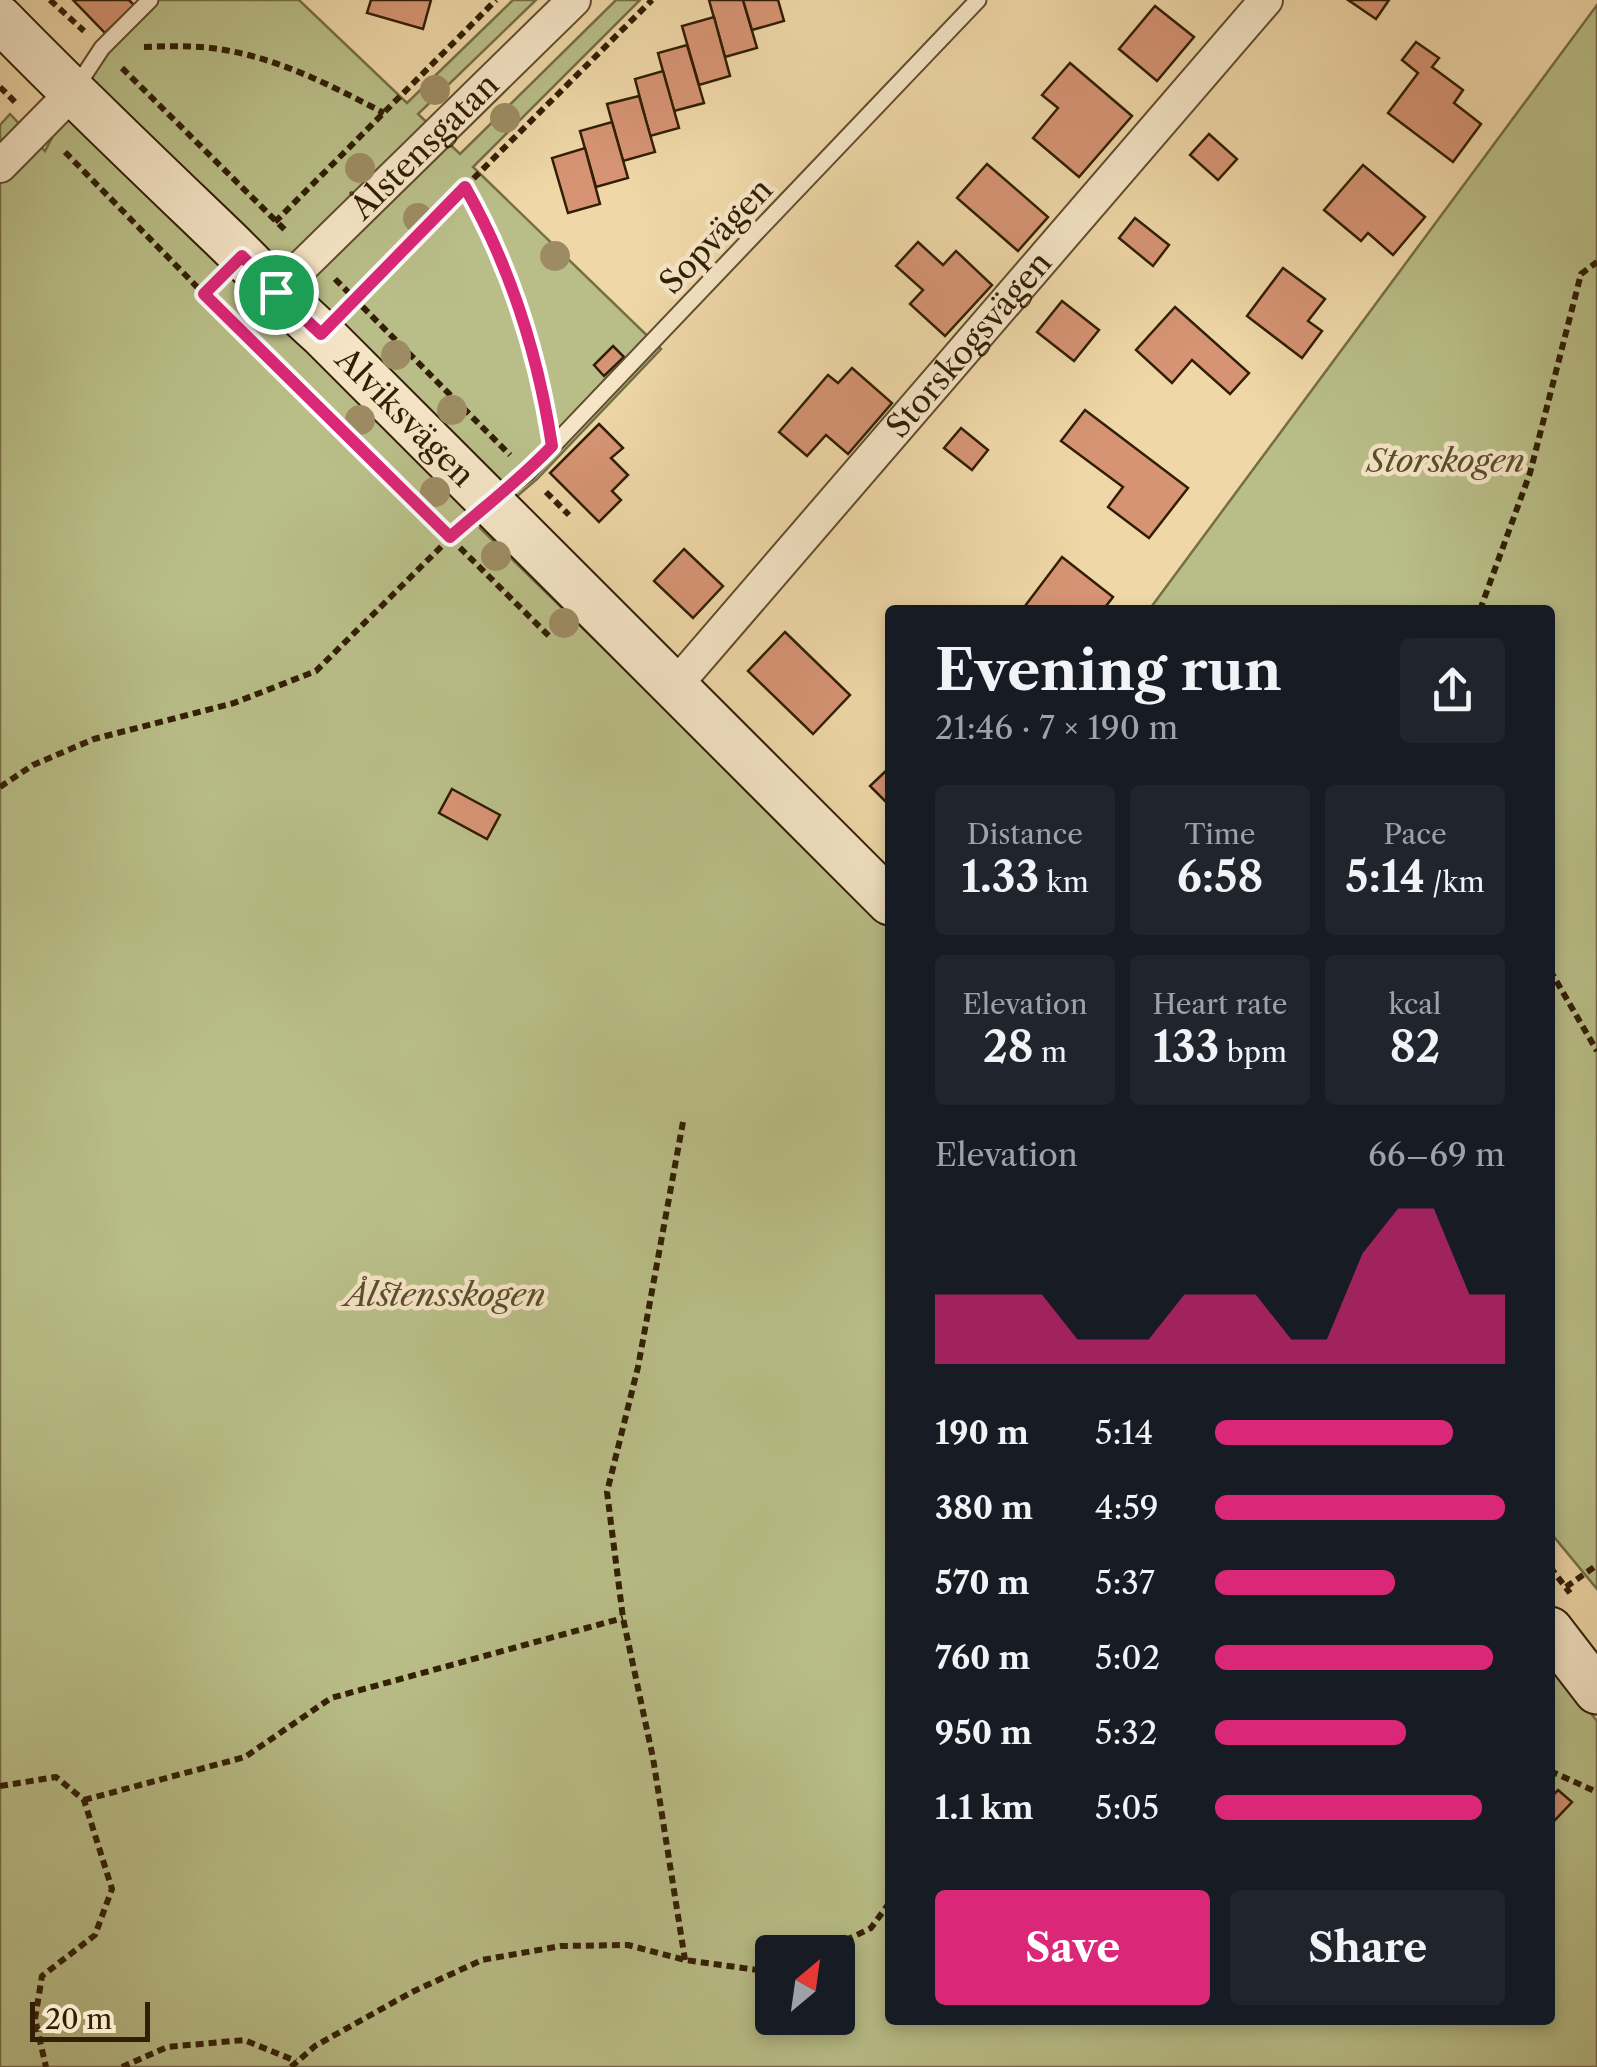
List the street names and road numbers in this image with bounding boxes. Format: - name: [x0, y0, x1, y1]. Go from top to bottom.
- street label: Ålstensgatan: [341, 65, 506, 228]
- street label: Sopvägen: [651, 170, 780, 302]
- street label: Storskogsvägen: [878, 243, 1060, 445]
- street label: Alviksvägen: [327, 339, 483, 494]

